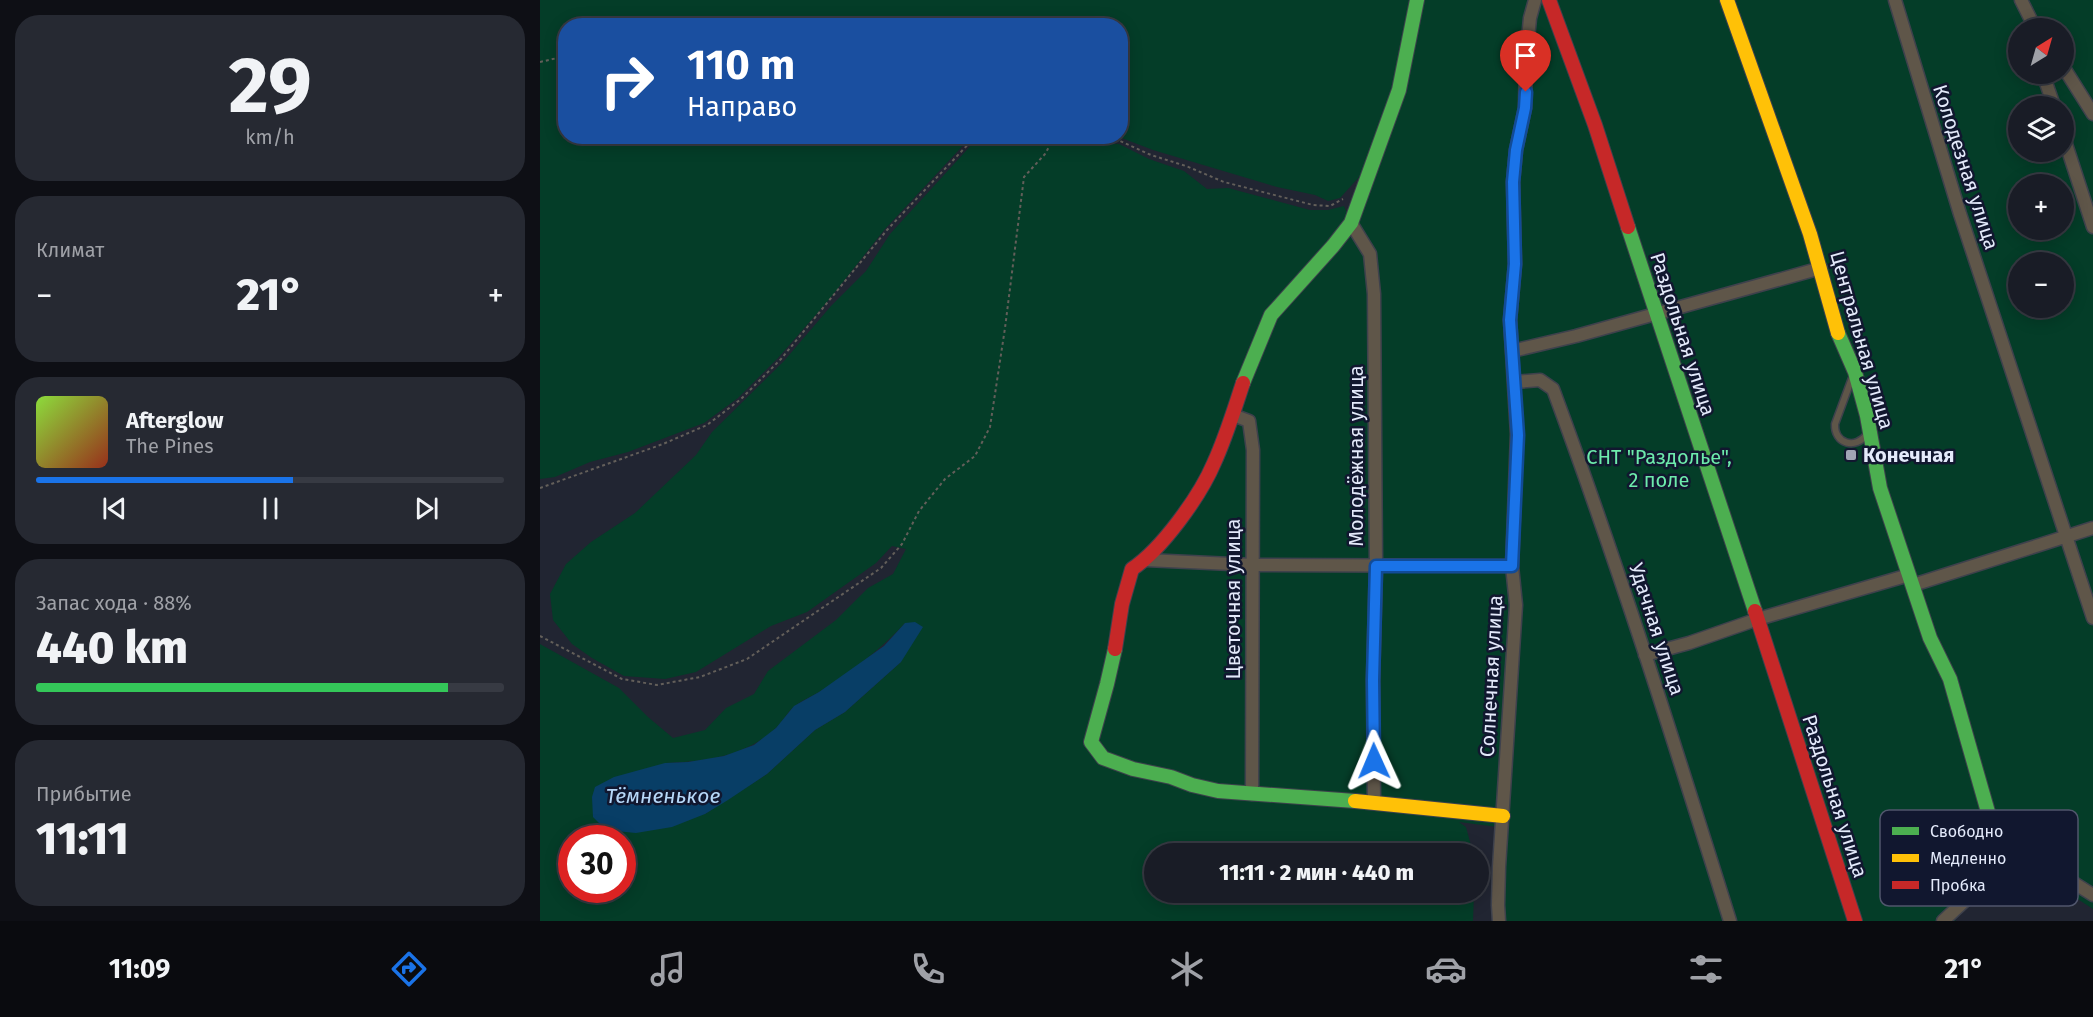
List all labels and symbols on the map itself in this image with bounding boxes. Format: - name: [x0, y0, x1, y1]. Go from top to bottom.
- north arrow: [2008, 18, 2074, 84]
- pin: [1500, 30, 1551, 92]
- street label: Колодезная улица: [1928, 81, 2004, 253]
- street label: Центральная улица: [1825, 248, 1899, 432]
- street label: Раздольная улица: [1645, 249, 1721, 419]
- street label: Молодёжная улица: [1344, 365, 1368, 547]
- place label: Конечная: [1863, 443, 1954, 467]
- park label: СНТ "Раздолье", 2 поле: [1586, 445, 1732, 492]
- marker: Конечная: [1844, 448, 1858, 462]
- street label: Цветочная улица: [1221, 519, 1245, 679]
- street label: Удачная улица: [1624, 560, 1690, 698]
- street label: Солнечная улица: [1475, 594, 1507, 758]
- street label: Раздольная улица: [1797, 711, 1873, 881]
- position arrow: [1342, 729, 1406, 793]
- water label: Тёмненькое: [606, 783, 720, 809]
- legend: [1880, 810, 2078, 906]
- text: Свободно: [1930, 822, 2003, 841]
- speed limit sign: 30: [558, 825, 636, 903]
- text: Медленно: [1930, 849, 2006, 868]
- text: Пробка: [1930, 876, 1986, 895]

